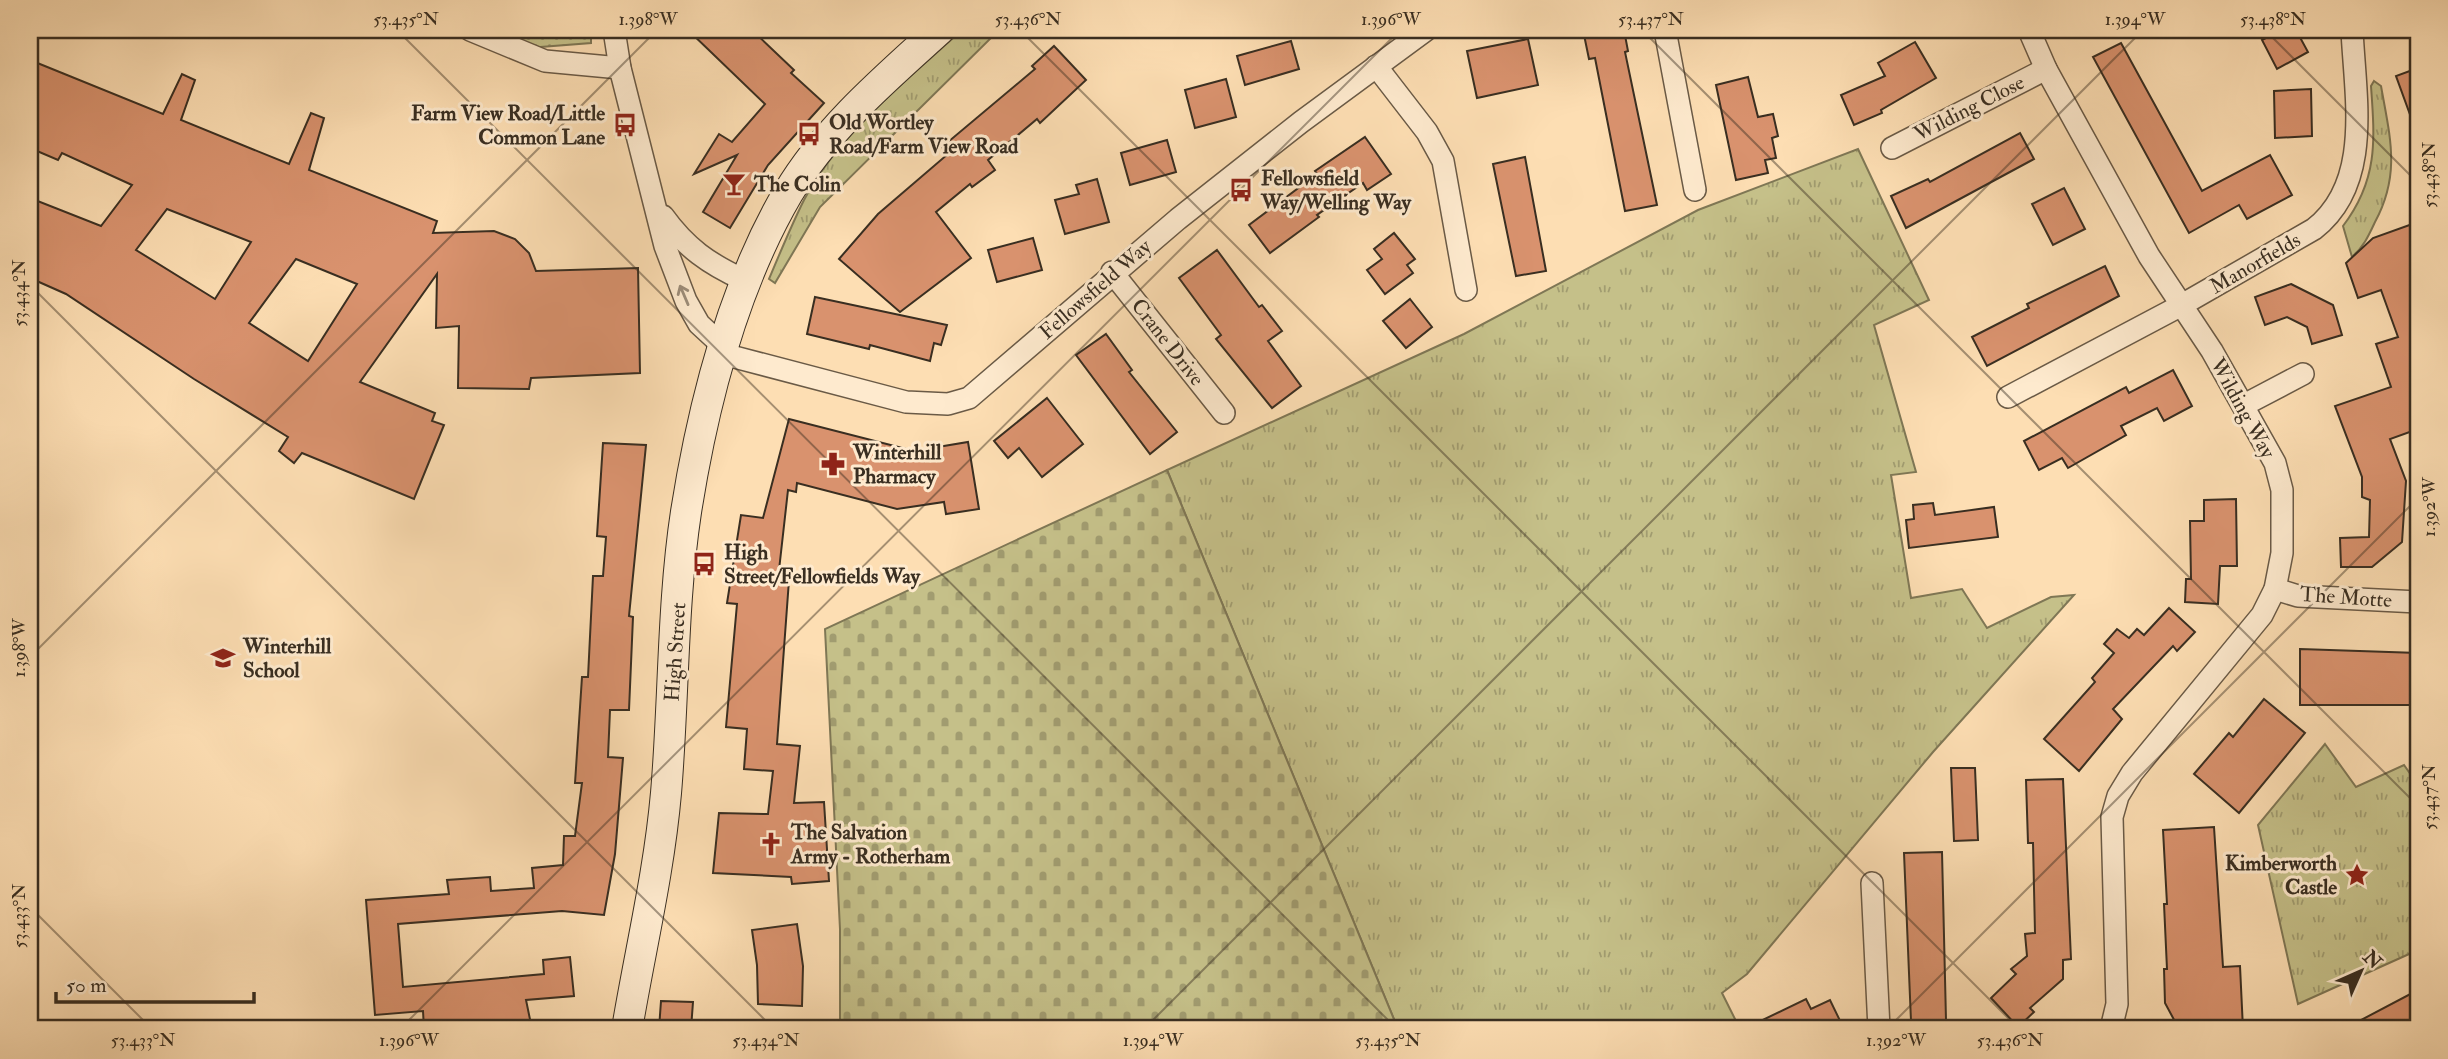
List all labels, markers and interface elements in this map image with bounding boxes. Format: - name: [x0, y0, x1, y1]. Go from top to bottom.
- text: 53.435°N: [373, 8, 439, 31]
- text: 1.398°W: [618, 8, 678, 31]
- text: 53.436°N: [995, 8, 1061, 31]
- text: 1.396°W: [1361, 8, 1422, 31]
- text: 53.437°N: [1618, 8, 1684, 31]
- text: 1.394°W: [2105, 8, 2166, 31]
- text: 53.438°N: [2240, 8, 2306, 31]
- street label: Wilding Close: [1909, 69, 2029, 148]
- place label: Farm View Road/Little Common Lane: [411, 100, 605, 151]
- place label: Old Wortley Road/Farm View Road: [829, 109, 1019, 160]
- bus stop icon: Farm View Road/Little Common Lane: [611, 111, 639, 139]
- bus stop icon: Old Wortley Road/Farm View Road: [795, 120, 823, 148]
- text: 53.438°N: [2418, 142, 2441, 208]
- place label: Fellowsfield Way/Welling Way: [1260, 165, 1412, 216]
- bar icon: The Colin: [720, 170, 748, 198]
- place label: The Colin: [753, 171, 841, 198]
- bus stop icon: Fellowsfield Way/Welling Way: [1227, 176, 1255, 204]
- street label: Manorfields: [2205, 227, 2306, 300]
- street label: Fellowsfield Way: [1034, 233, 1158, 345]
- text: 53.434°N: [8, 259, 31, 327]
- one-way arrow: [677, 284, 690, 306]
- street label: Crane Drive: [1125, 293, 1210, 392]
- street label: Wilding Way: [2203, 352, 2282, 464]
- place label: Winterhill Pharmacy: [852, 439, 942, 490]
- pharmacy icon: Winterhill Pharmacy: [819, 450, 847, 478]
- text: 1.392°W: [2418, 476, 2441, 537]
- place label: High Street/Fellowfields Way: [724, 539, 921, 590]
- bus stop icon: High Street/Fellowfields Way: [690, 550, 718, 578]
- street label: The Motte: [2299, 581, 2393, 614]
- street label: High Street: [659, 601, 692, 702]
- text: 1.398°W: [8, 618, 31, 678]
- place label: Winterhill School: [242, 633, 332, 684]
- school or university icon: Winterhill School: [209, 644, 237, 672]
- text: 53.437°N: [2418, 764, 2441, 830]
- place label: The Salvation Army - Rotherham: [790, 819, 951, 870]
- church icon: The Salvation Army - Rotherham: [757, 830, 785, 858]
- place label: Kimberworth Castle: [2225, 850, 2337, 901]
- place icon: Kimberworth Castle: [2343, 861, 2371, 889]
- text: 53.433°N: [8, 884, 31, 948]
- north arrow: [2326, 936, 2396, 1006]
- text: N: [2357, 944, 2388, 975]
- scale bar: [56, 961, 254, 1005]
- text: 50 m: [66, 972, 107, 999]
- text: 53.433°N: [111, 1029, 175, 1052]
- text: 1.396°W: [379, 1029, 440, 1052]
- text: 53.434°N: [732, 1029, 800, 1052]
- text: 1.394°W: [1123, 1029, 1184, 1052]
- text: 53.435°N: [1355, 1029, 1421, 1052]
- text: 1.392°W: [1866, 1029, 1927, 1052]
- text: 53.436°N: [1977, 1029, 2043, 1052]

